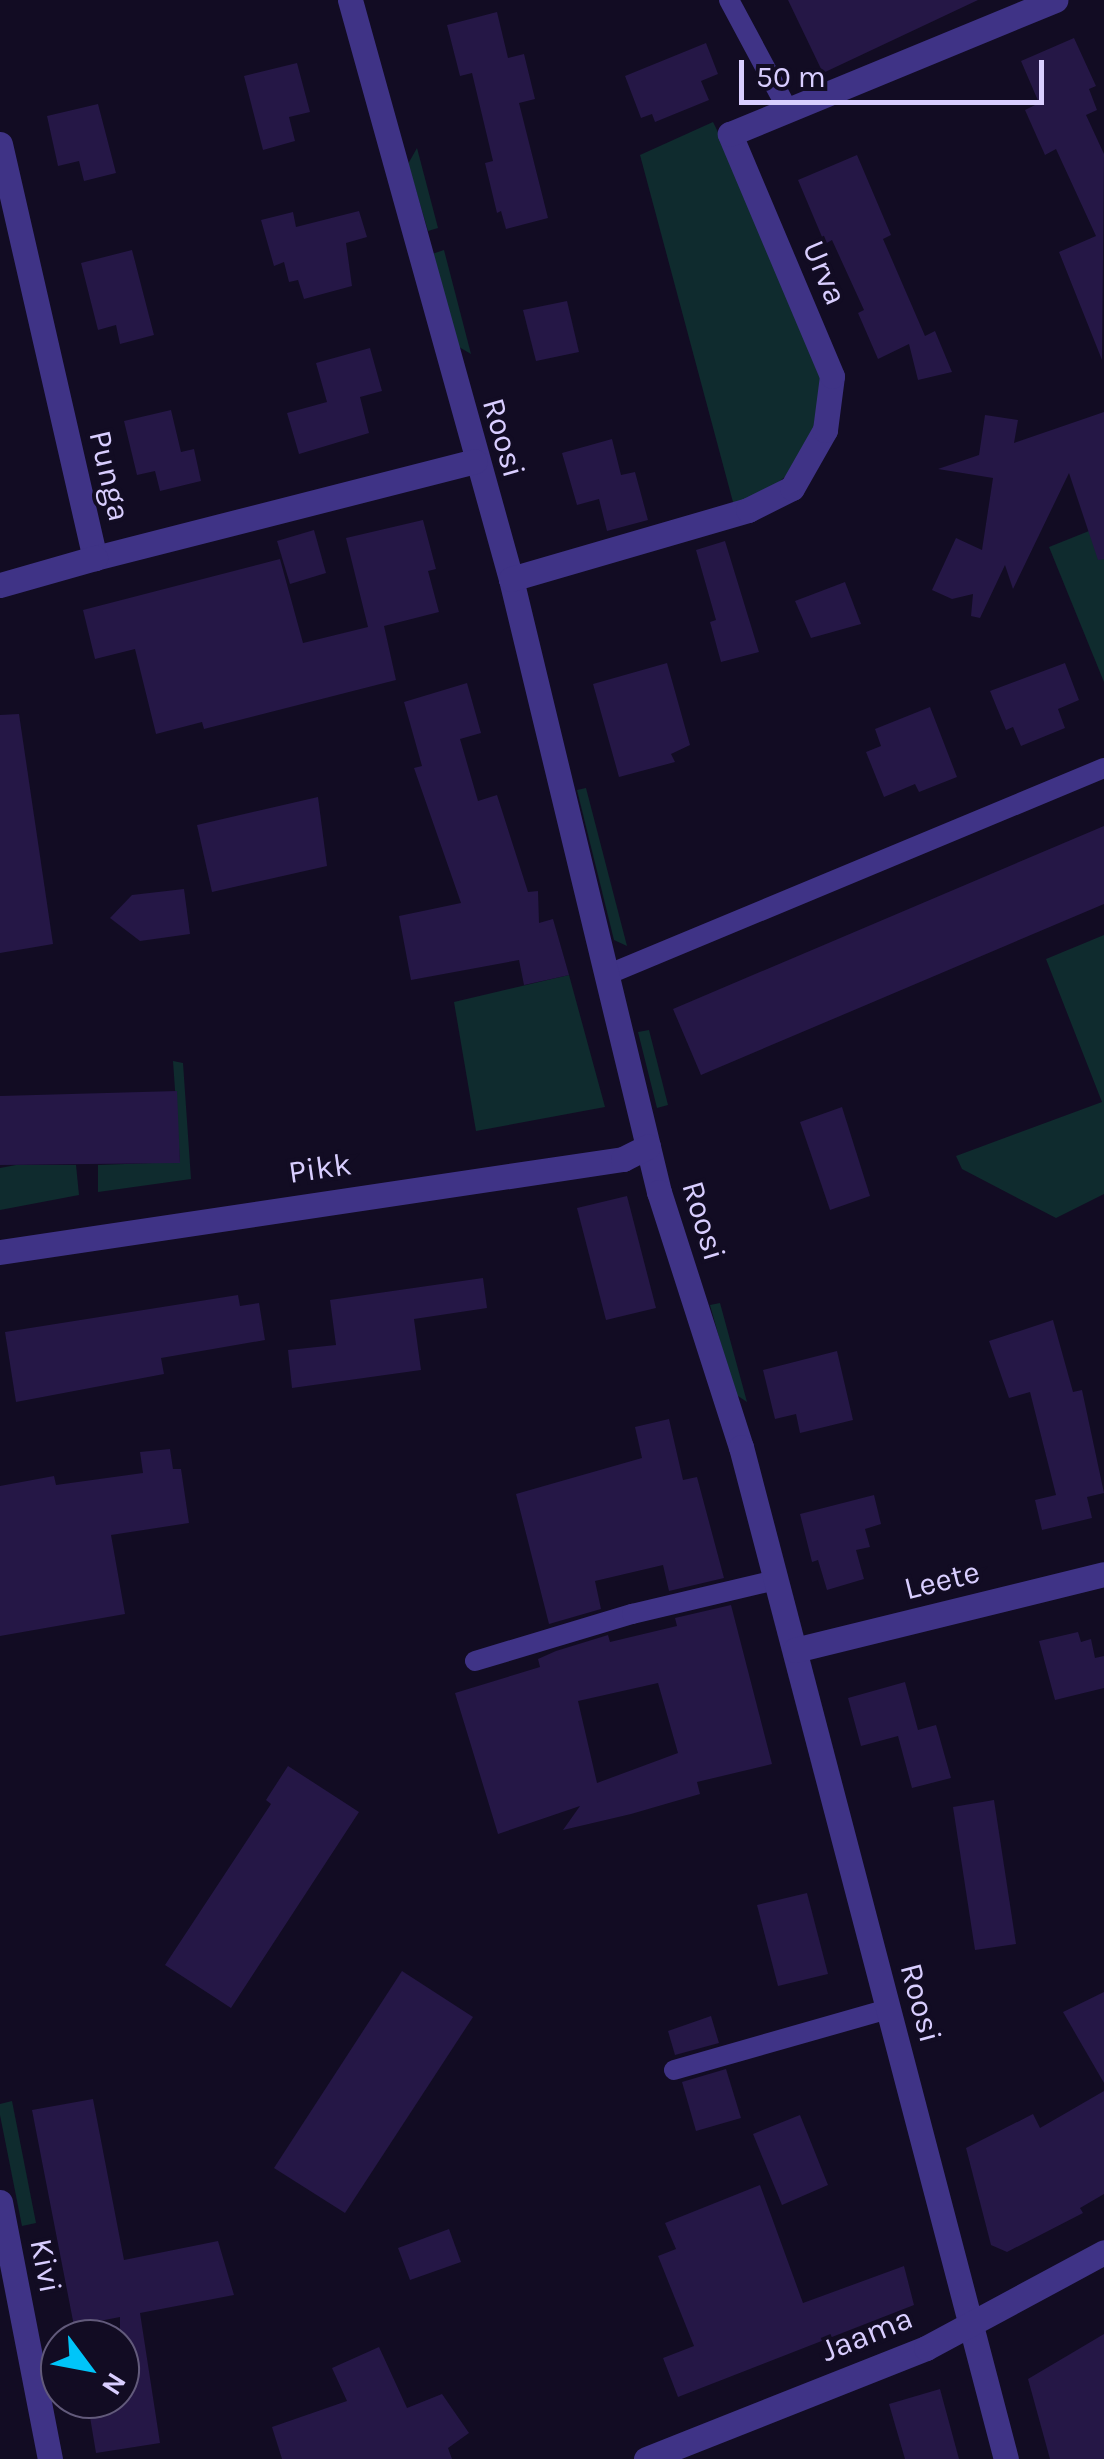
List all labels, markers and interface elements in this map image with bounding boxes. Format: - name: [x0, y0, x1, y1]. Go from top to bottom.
- scale bar: [744, 40, 1049, 102]
- text: 50 m: [756, 59, 826, 95]
- street label: Urva: [793, 235, 855, 311]
- street label: Roosi: [473, 394, 533, 482]
- street label: Punga: [80, 427, 138, 525]
- street label: Pikk: [286, 1146, 354, 1192]
- street label: Roosi: [673, 1177, 733, 1265]
- street label: Leete: [900, 1553, 984, 1609]
- street label: Roosi: [891, 1959, 949, 2047]
- street label: Kivi: [21, 2236, 69, 2296]
- street label: Jaama: [815, 2299, 919, 2371]
- north arrow: [40, 2319, 140, 2419]
- text: N: [95, 2367, 133, 2401]

